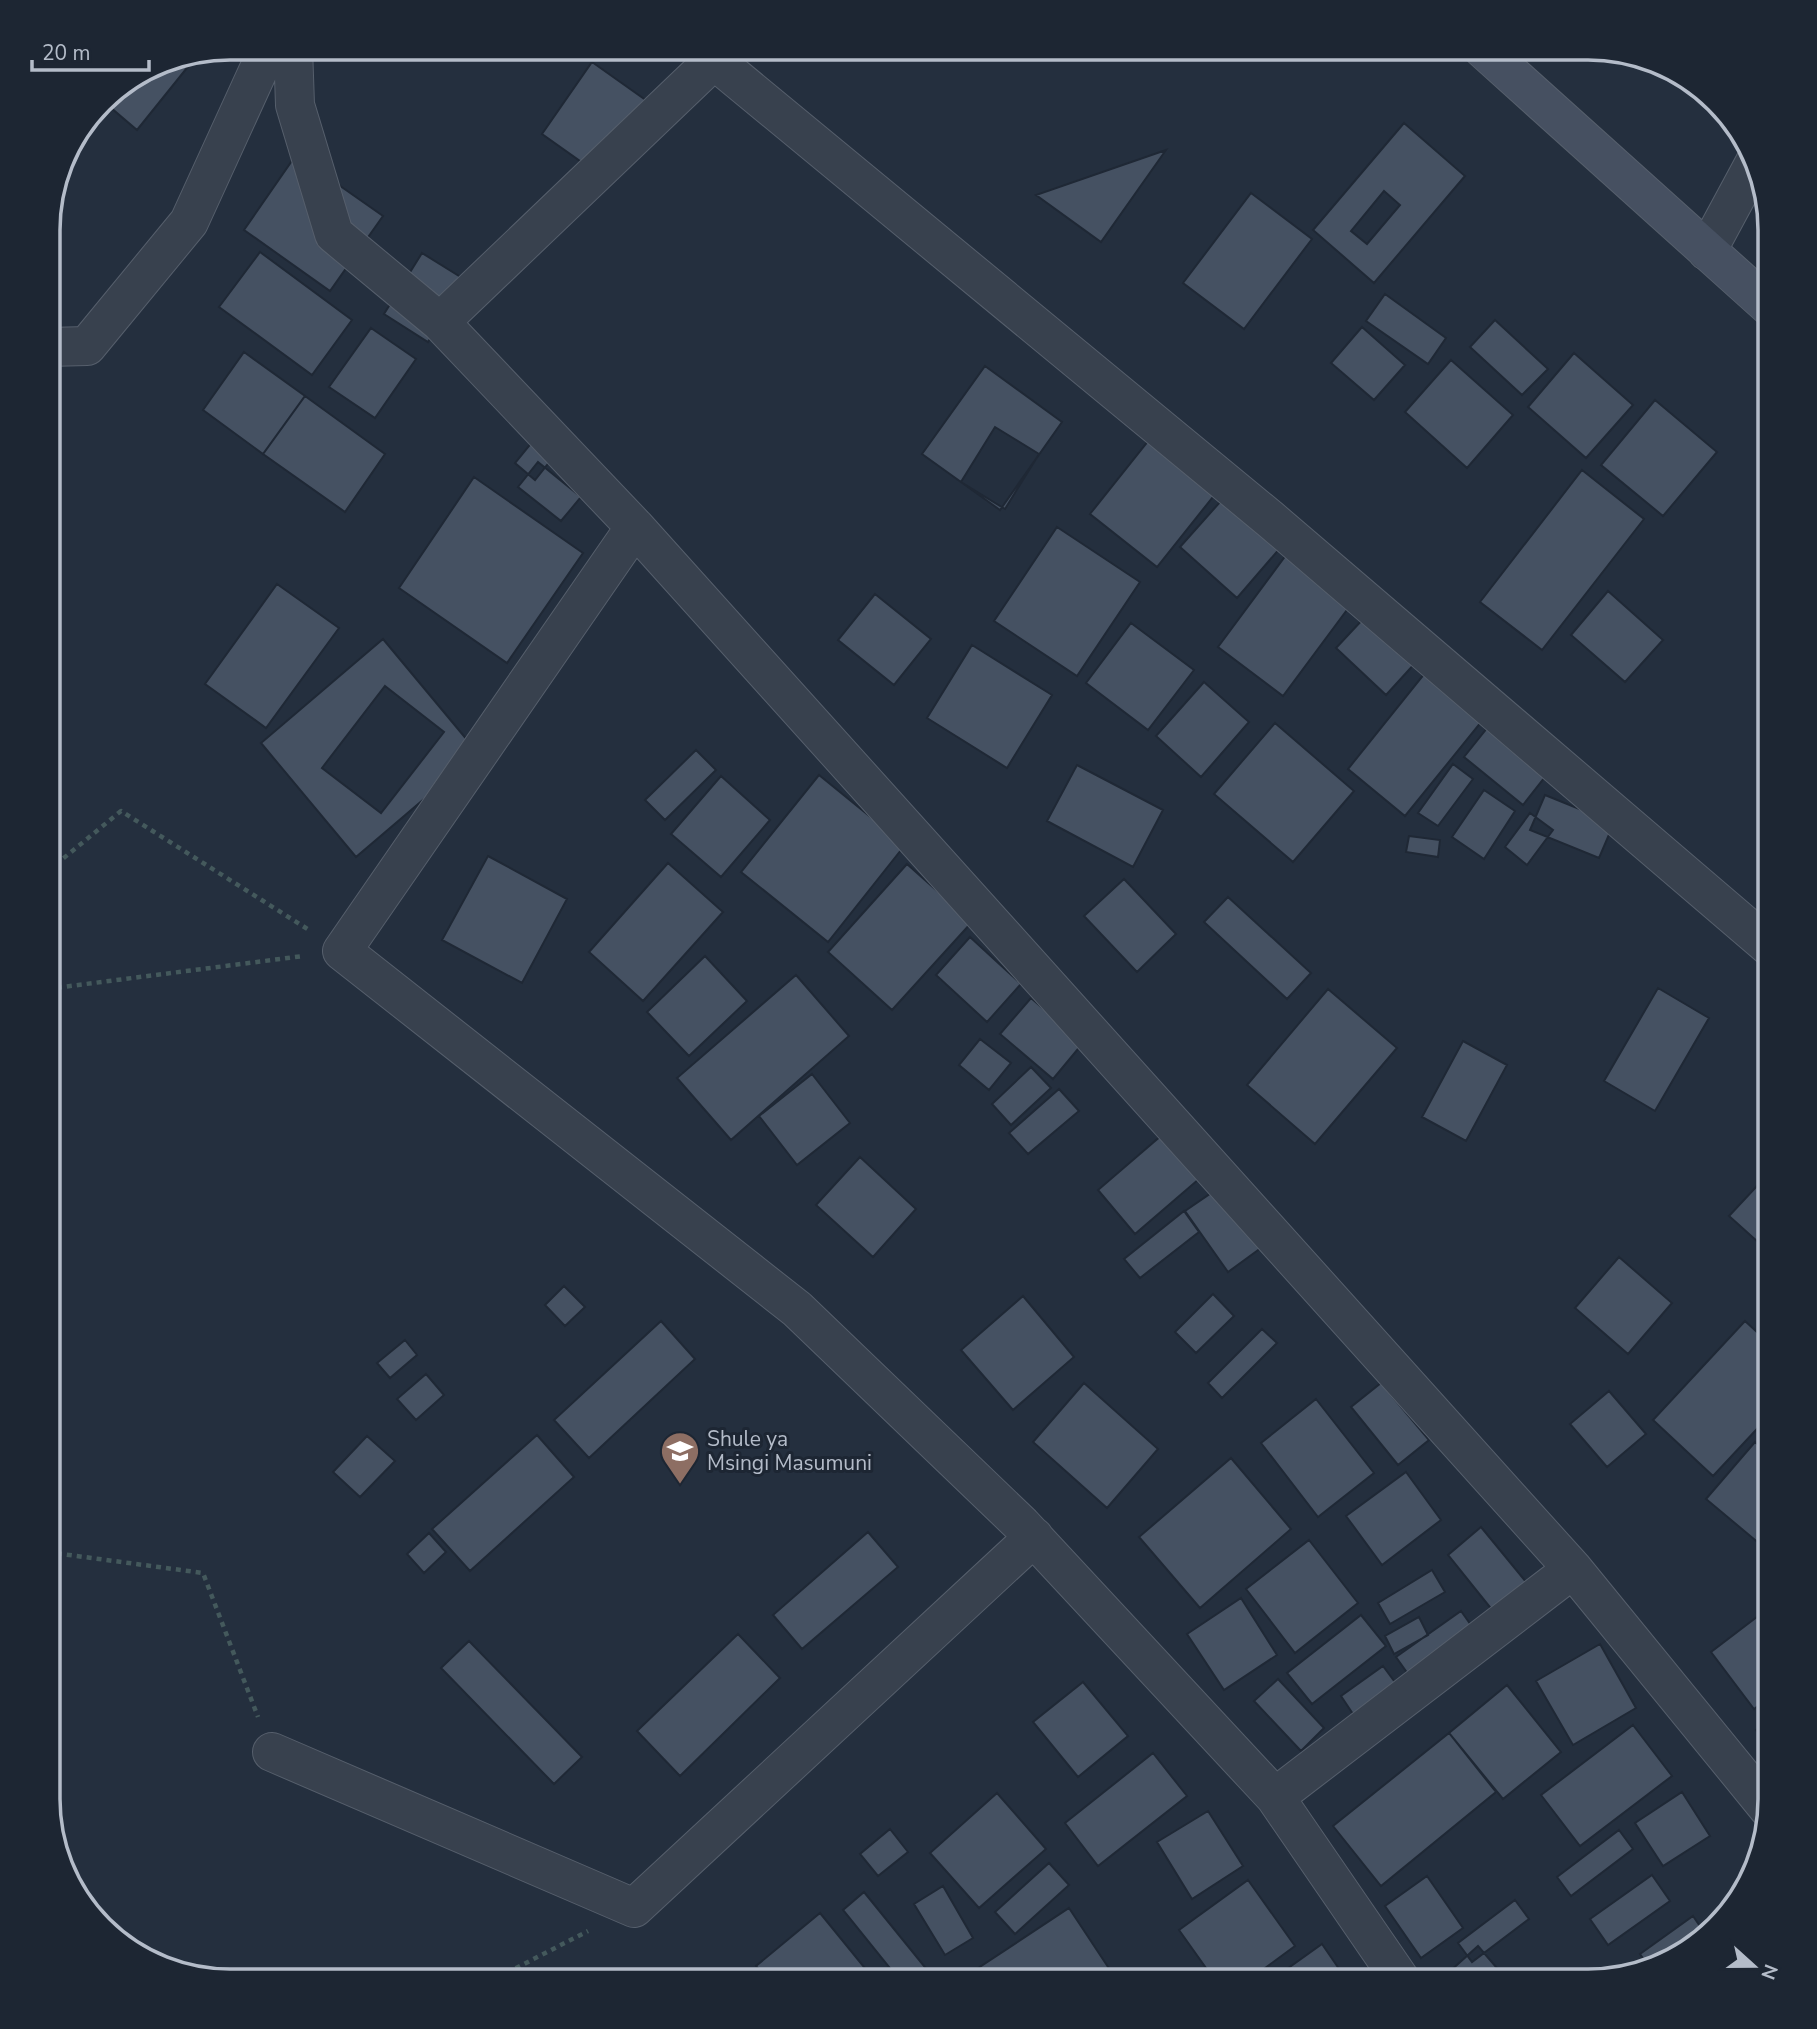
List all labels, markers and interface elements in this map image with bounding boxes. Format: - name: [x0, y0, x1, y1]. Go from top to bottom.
- scale bar: [32, 28, 149, 72]
- text: 20 m: [42, 39, 91, 67]
- place label: Shule ya Msingi Masumuni: [707, 1425, 872, 1477]
- school or university icon: Shule ya Msingi Masumuni: [659, 1430, 701, 1485]
- north arrow: [1719, 1931, 1789, 2001]
- text: N: [1754, 1960, 1784, 1983]

